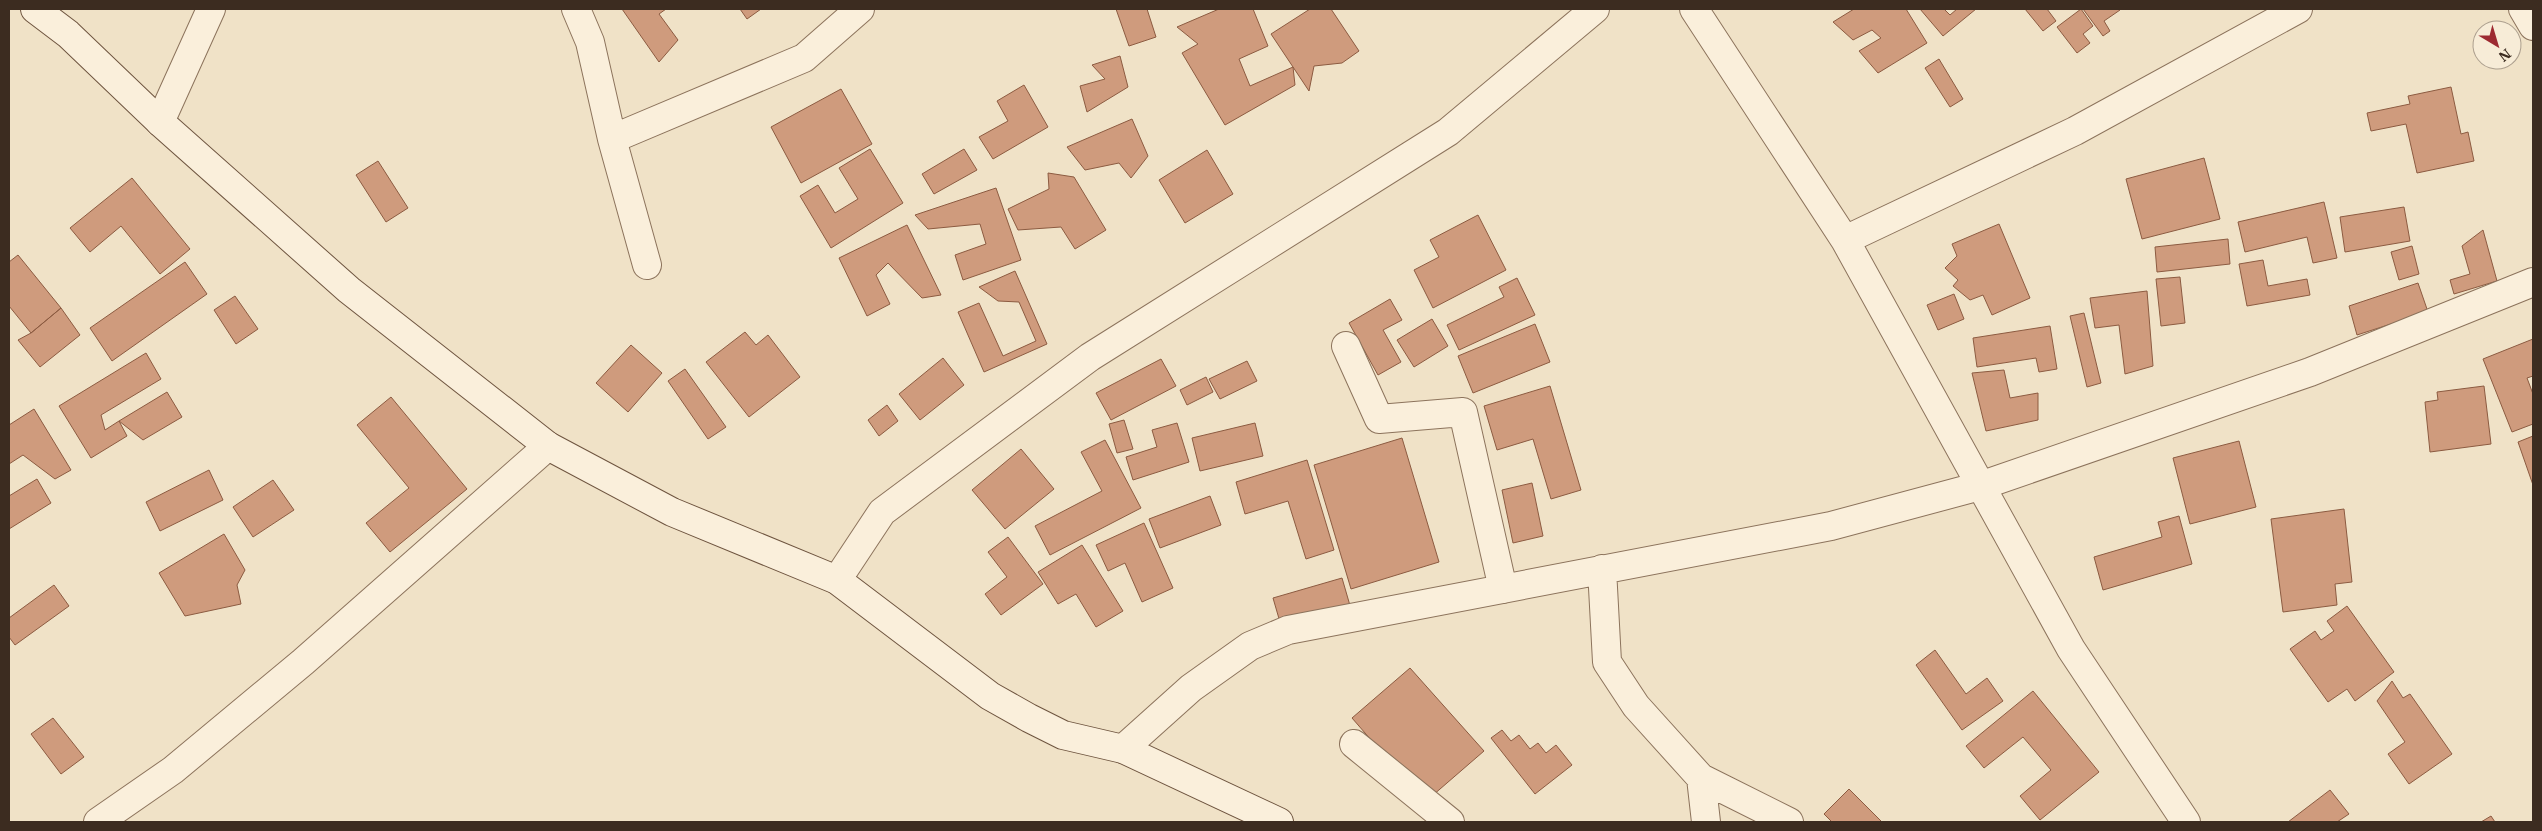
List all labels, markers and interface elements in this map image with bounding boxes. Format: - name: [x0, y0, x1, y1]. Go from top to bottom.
- north arrow: [2472, 20, 2522, 70]
- text: N: [2495, 45, 2515, 66]

